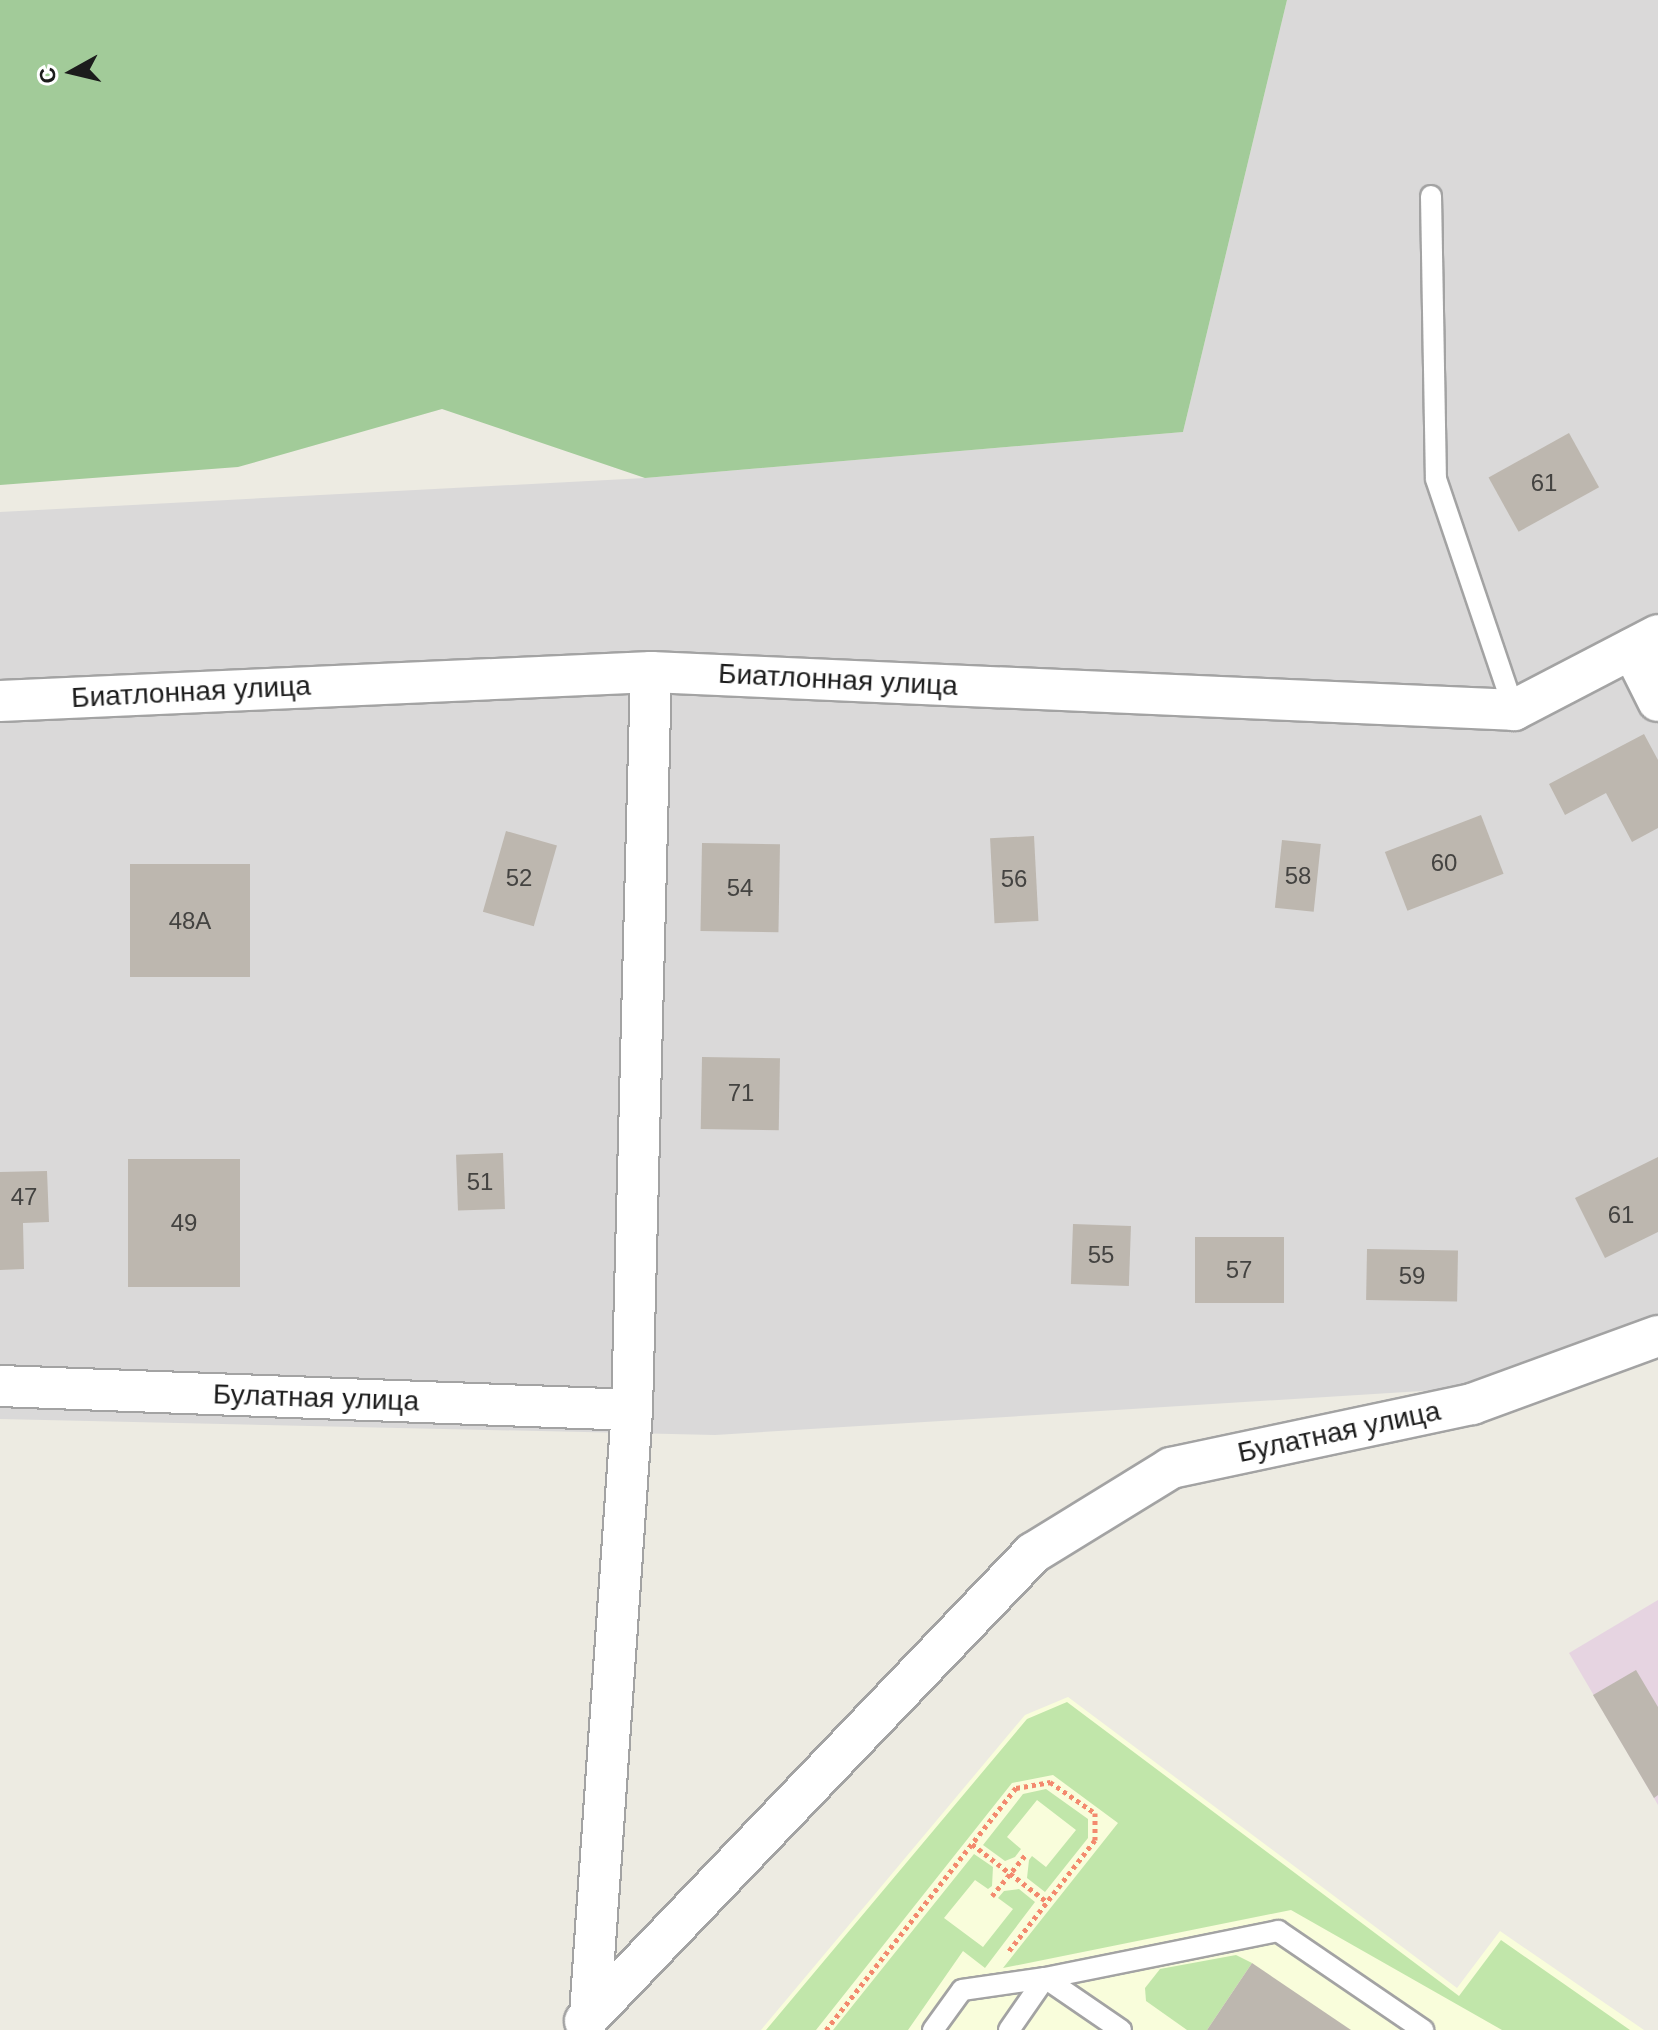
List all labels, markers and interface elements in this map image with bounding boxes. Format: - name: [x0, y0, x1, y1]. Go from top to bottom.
- north arrow: [32, 32, 112, 112]
- text: С: [34, 66, 61, 85]
- house number: 61: [1531, 469, 1557, 497]
- street label: Биатлонная улица: [717, 657, 959, 703]
- street label: Биатлонная улица: [70, 669, 312, 715]
- house number: 60: [1431, 849, 1457, 877]
- house number: 58: [1285, 862, 1311, 890]
- house number: 52: [506, 864, 532, 892]
- house number: 56: [1001, 865, 1027, 893]
- house number: 54: [727, 874, 753, 902]
- house number: 48А: [169, 907, 211, 935]
- house number: 71: [728, 1079, 754, 1107]
- house number: 51: [467, 1168, 493, 1196]
- house number: 47: [11, 1183, 37, 1211]
- house number: 61: [1608, 1201, 1634, 1229]
- house number: 49: [171, 1209, 197, 1237]
- house number: 55: [1088, 1241, 1114, 1269]
- house number: 57: [1226, 1256, 1252, 1284]
- house number: 59: [1399, 1262, 1425, 1290]
- street label: Булатная улица: [212, 1378, 420, 1418]
- street label: Булатная улица: [1235, 1394, 1443, 1470]

